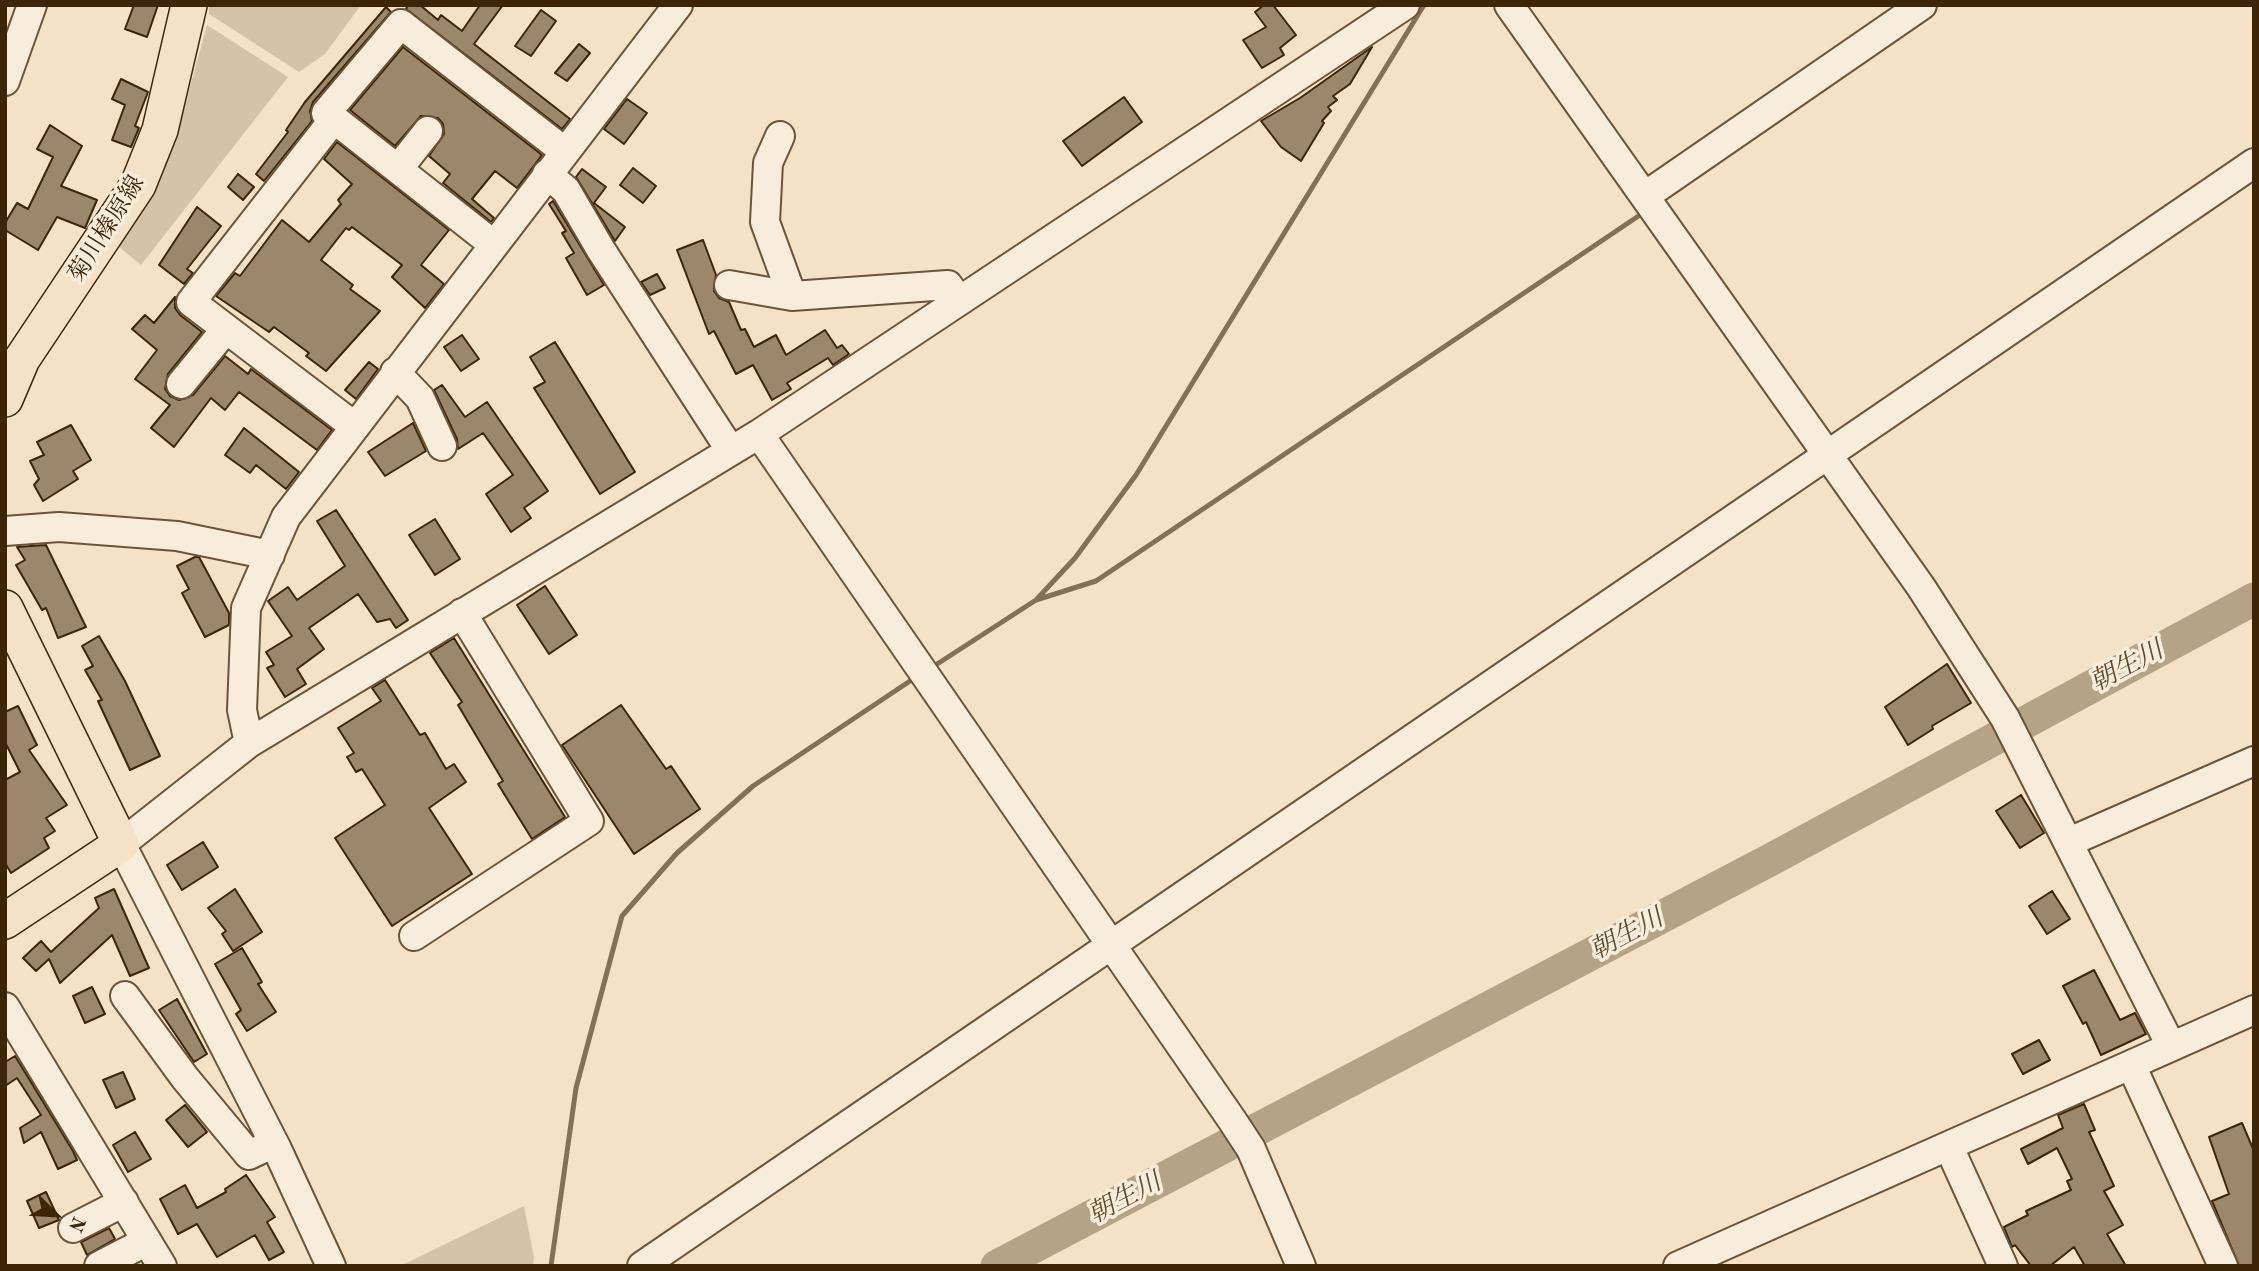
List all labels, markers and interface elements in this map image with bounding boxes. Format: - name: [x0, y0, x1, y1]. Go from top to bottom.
- street label: 菊川榛原線: [63, 170, 151, 288]
- water label: 朝生川: [2085, 635, 2169, 699]
- water label: 朝生川: [1585, 903, 1669, 967]
- water label: 朝生川: [1083, 1167, 1167, 1231]
- north arrow: [21, 1180, 91, 1250]
- text: N: [64, 1213, 87, 1234]

